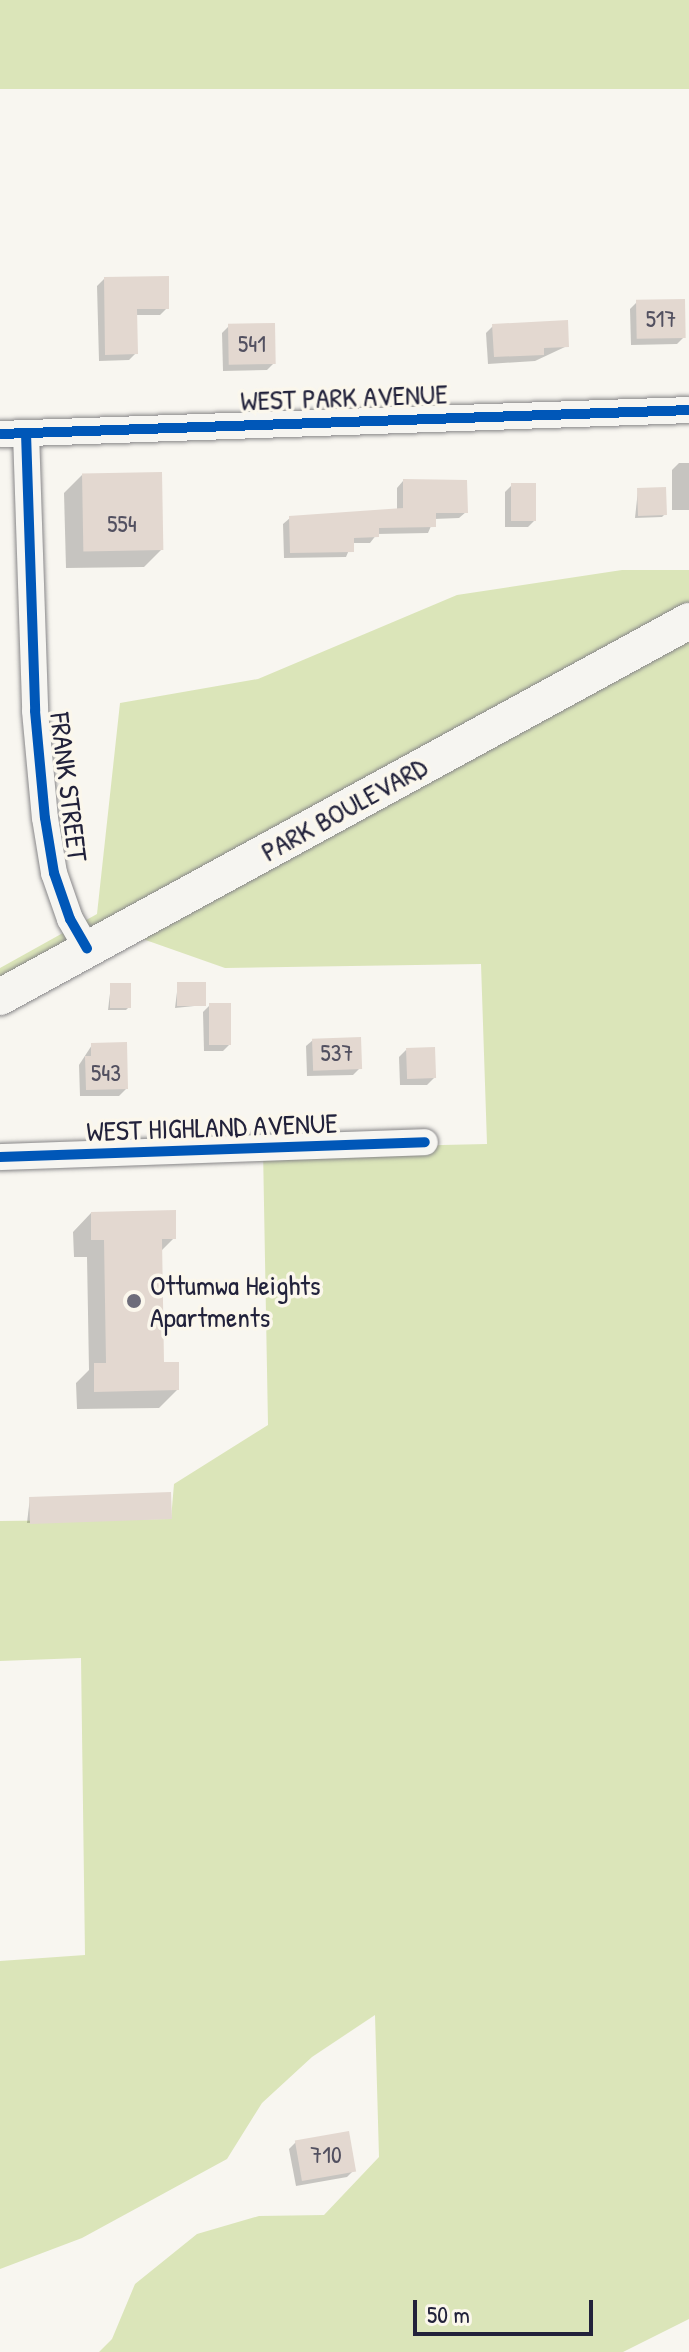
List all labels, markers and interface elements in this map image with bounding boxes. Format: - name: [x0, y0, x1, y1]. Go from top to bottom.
- house number: 517: [646, 305, 676, 333]
- house number: 541: [238, 330, 266, 358]
- street label: WEST PARK AVENUE: [240, 377, 448, 417]
- house number: 554: [107, 510, 137, 538]
- street label: FRANK STREET: [43, 711, 95, 863]
- street label: PARK BOULEVARD: [255, 750, 433, 868]
- house number: 537: [321, 1039, 353, 1067]
- house number: 543: [91, 1059, 121, 1087]
- street label: WEST HIGHLAND AVENUE: [86, 1106, 338, 1148]
- place label: Ottumwa Heights Apartments: [150, 1268, 321, 1334]
- marker: Ottumwa Heights Apartments: [125, 1292, 143, 1310]
- house number: 710: [310, 2141, 342, 2169]
- scale bar: [417, 2284, 597, 2334]
- text: 50 m: [427, 2298, 470, 2330]

